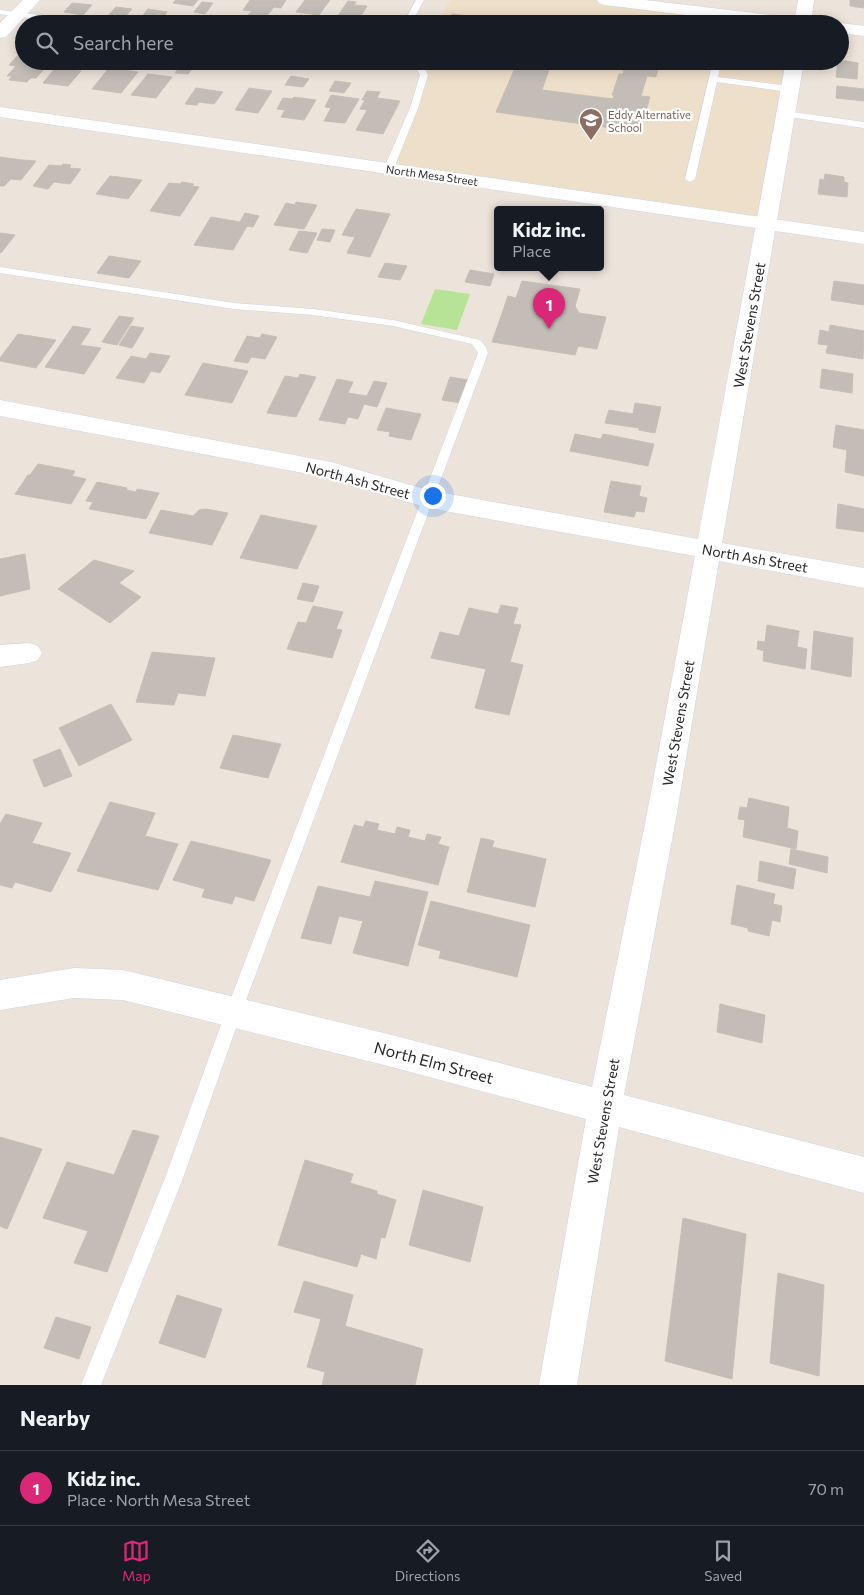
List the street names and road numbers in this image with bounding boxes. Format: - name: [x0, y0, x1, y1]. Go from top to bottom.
- street label: North Mesa Street: [385, 162, 479, 188]
- street label: West Stevens Street: [730, 261, 768, 389]
- street label: North Ash Street: [304, 458, 412, 502]
- street label: North Ash Street: [701, 540, 810, 576]
- street label: West Stevens Street: [659, 659, 697, 787]
- street label: North Elm Street: [372, 1037, 496, 1087]
- street label: West Stevens Street: [584, 1057, 622, 1185]

